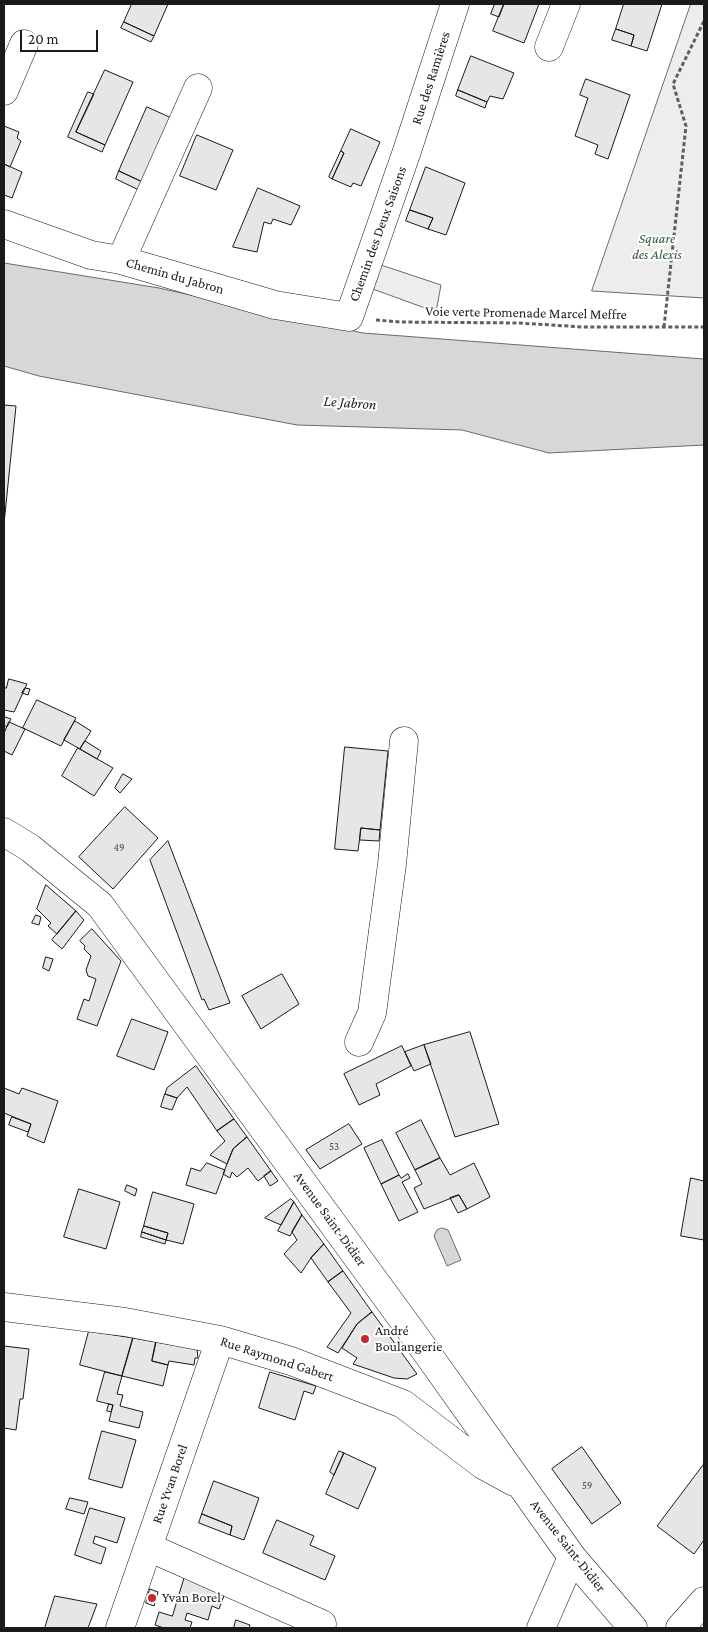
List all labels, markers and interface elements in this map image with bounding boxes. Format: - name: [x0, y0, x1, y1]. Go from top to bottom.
- scale bar: [22, 20, 100, 52]
- street label: Rue des Ramières: [408, 29, 454, 127]
- text: 20 m: [28, 31, 59, 47]
- street label: Chemin des Deux Saisons: [346, 164, 410, 304]
- park label: Square des Alexis: [632, 231, 682, 264]
- street label: Chemin du Jabron: [124, 254, 226, 298]
- street label: Voie verte Promenade Marcel Meffre: [425, 303, 627, 323]
- water label: Le Jabron: [323, 392, 377, 414]
- house number: 49: [113, 841, 125, 855]
- house number: 53: [329, 1140, 339, 1154]
- street label: Avenue Saint-Didier: [290, 1168, 370, 1270]
- place label: André Boulangerie: [375, 1323, 442, 1355]
- street label: Rue Raymond Gabert: [218, 1333, 336, 1385]
- marker: André Boulangerie: [359, 1333, 371, 1345]
- street label: Rue Yvan Borel: [149, 1442, 191, 1526]
- house number: 59: [582, 1479, 592, 1493]
- street label: Avenue Saint-Didier: [527, 1496, 609, 1596]
- place label: Yvan Borel: [162, 1590, 221, 1606]
- marker: Yvan Borel: [146, 1592, 158, 1604]

